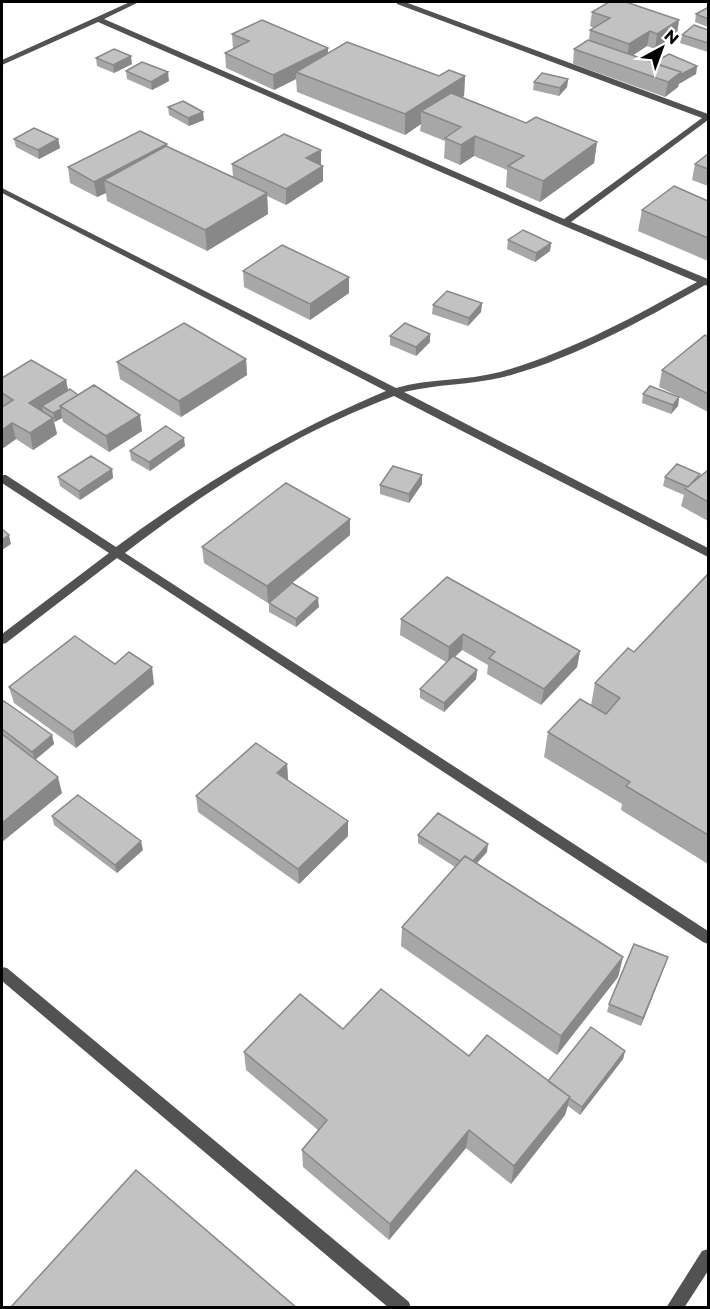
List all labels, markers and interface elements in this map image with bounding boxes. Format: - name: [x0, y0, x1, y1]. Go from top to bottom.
- north arrow: [632, 18, 692, 78]
- text: N: [660, 26, 683, 48]

